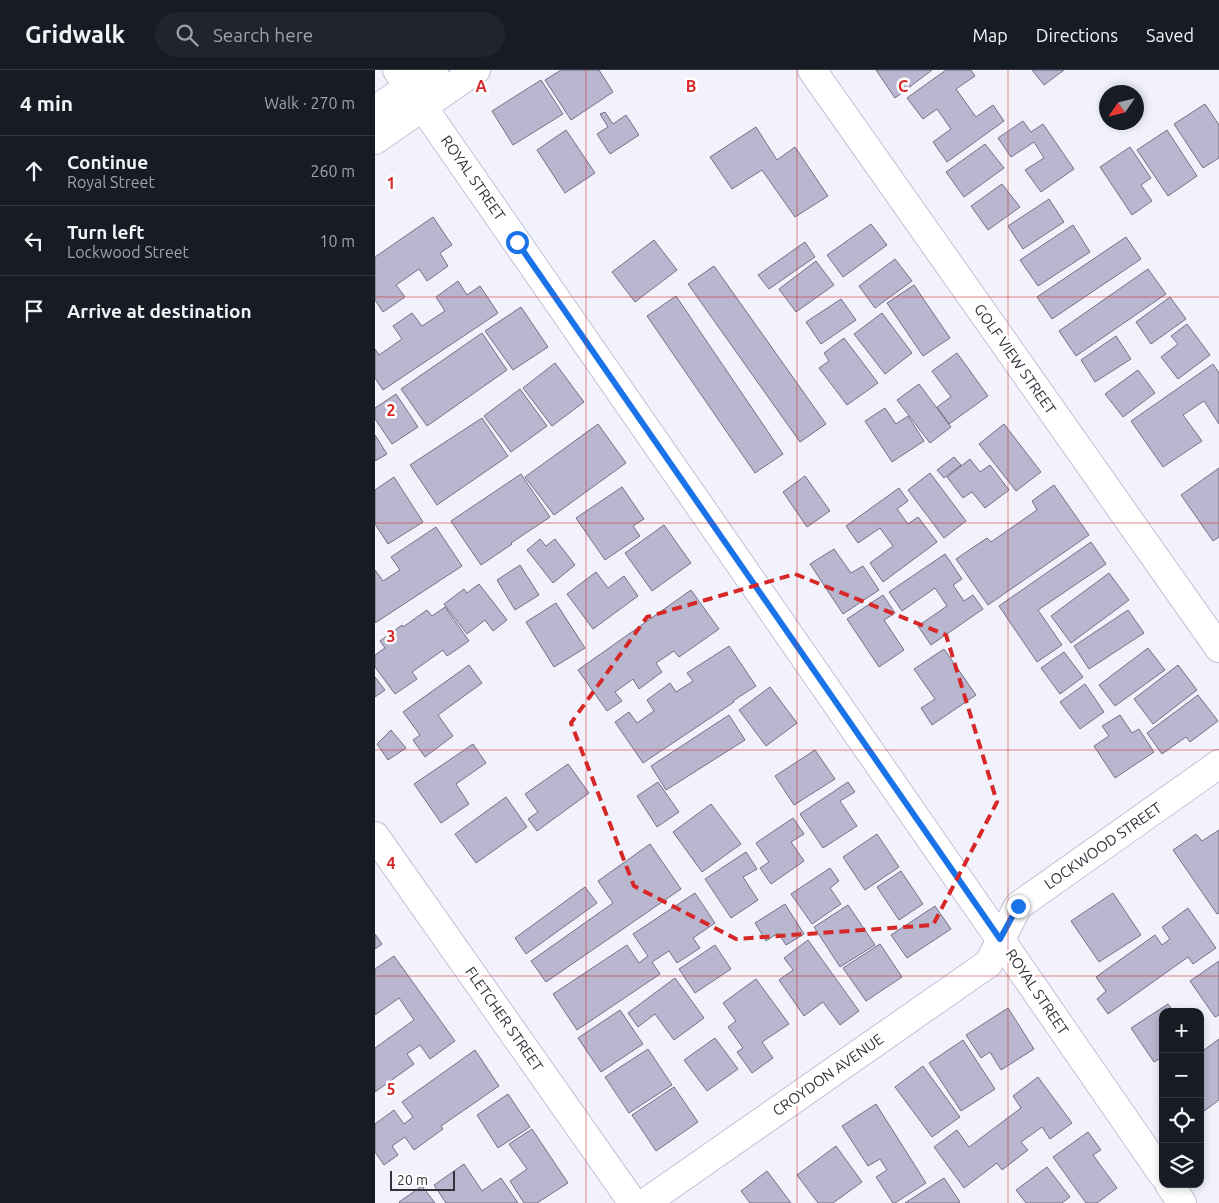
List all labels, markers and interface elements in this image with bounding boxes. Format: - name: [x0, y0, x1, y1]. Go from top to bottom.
- search box: [155, 12, 505, 57]
- text: Gridwalk: [25, 21, 125, 48]
- icon: search: [173, 21, 201, 49]
- text: Search here: [213, 24, 313, 46]
- text: Map: [972, 25, 1008, 45]
- text: Directions: [1036, 25, 1118, 45]
- text: Saved: [1146, 25, 1194, 45]
- text: A: [475, 77, 487, 95]
- text: B: [686, 77, 696, 95]
- text: C: [898, 77, 908, 95]
- north arrow: [1099, 85, 1144, 130]
- text: 4 min: [20, 91, 73, 115]
- text: Walk · 270 m: [264, 94, 355, 112]
- street label: ROYAL STREET: [438, 132, 509, 224]
- text: Continue: [67, 151, 148, 173]
- icon: ahead: [20, 157, 48, 185]
- text: 260 m: [310, 162, 355, 180]
- text: Royal Street: [67, 173, 155, 191]
- text: 1: [386, 174, 396, 192]
- text: Turn left: [67, 221, 145, 243]
- icon: left: [20, 227, 48, 255]
- route start: [506, 231, 529, 254]
- text: 10 m: [319, 232, 355, 250]
- text: Lockwood Street: [67, 243, 189, 261]
- icon: arrive: [20, 297, 48, 325]
- text: Arrive at destination: [67, 300, 252, 322]
- street label: GOLF VIEW STREET: [971, 300, 1060, 418]
- text: 2: [386, 401, 396, 419]
- text: 3: [386, 627, 396, 645]
- street label: LOCKWOOD STREET: [1041, 798, 1165, 892]
- text: 4: [386, 854, 396, 872]
- route end: [1007, 895, 1030, 918]
- street label: ROYAL STREET: [1003, 946, 1073, 1038]
- street label: FLETCHER STREET: [462, 963, 547, 1075]
- map controls: [1159, 1008, 1204, 1188]
- button: +: [1159, 1008, 1204, 1053]
- street label: CROYDON AVENUE: [769, 1030, 886, 1119]
- button: −: [1159, 1053, 1204, 1098]
- text: 5: [386, 1080, 396, 1098]
- button: locate: [1159, 1098, 1204, 1143]
- button: layers: [1159, 1143, 1204, 1188]
- scale bar: [390, 1168, 455, 1191]
- text: 20 m: [397, 1172, 428, 1188]

